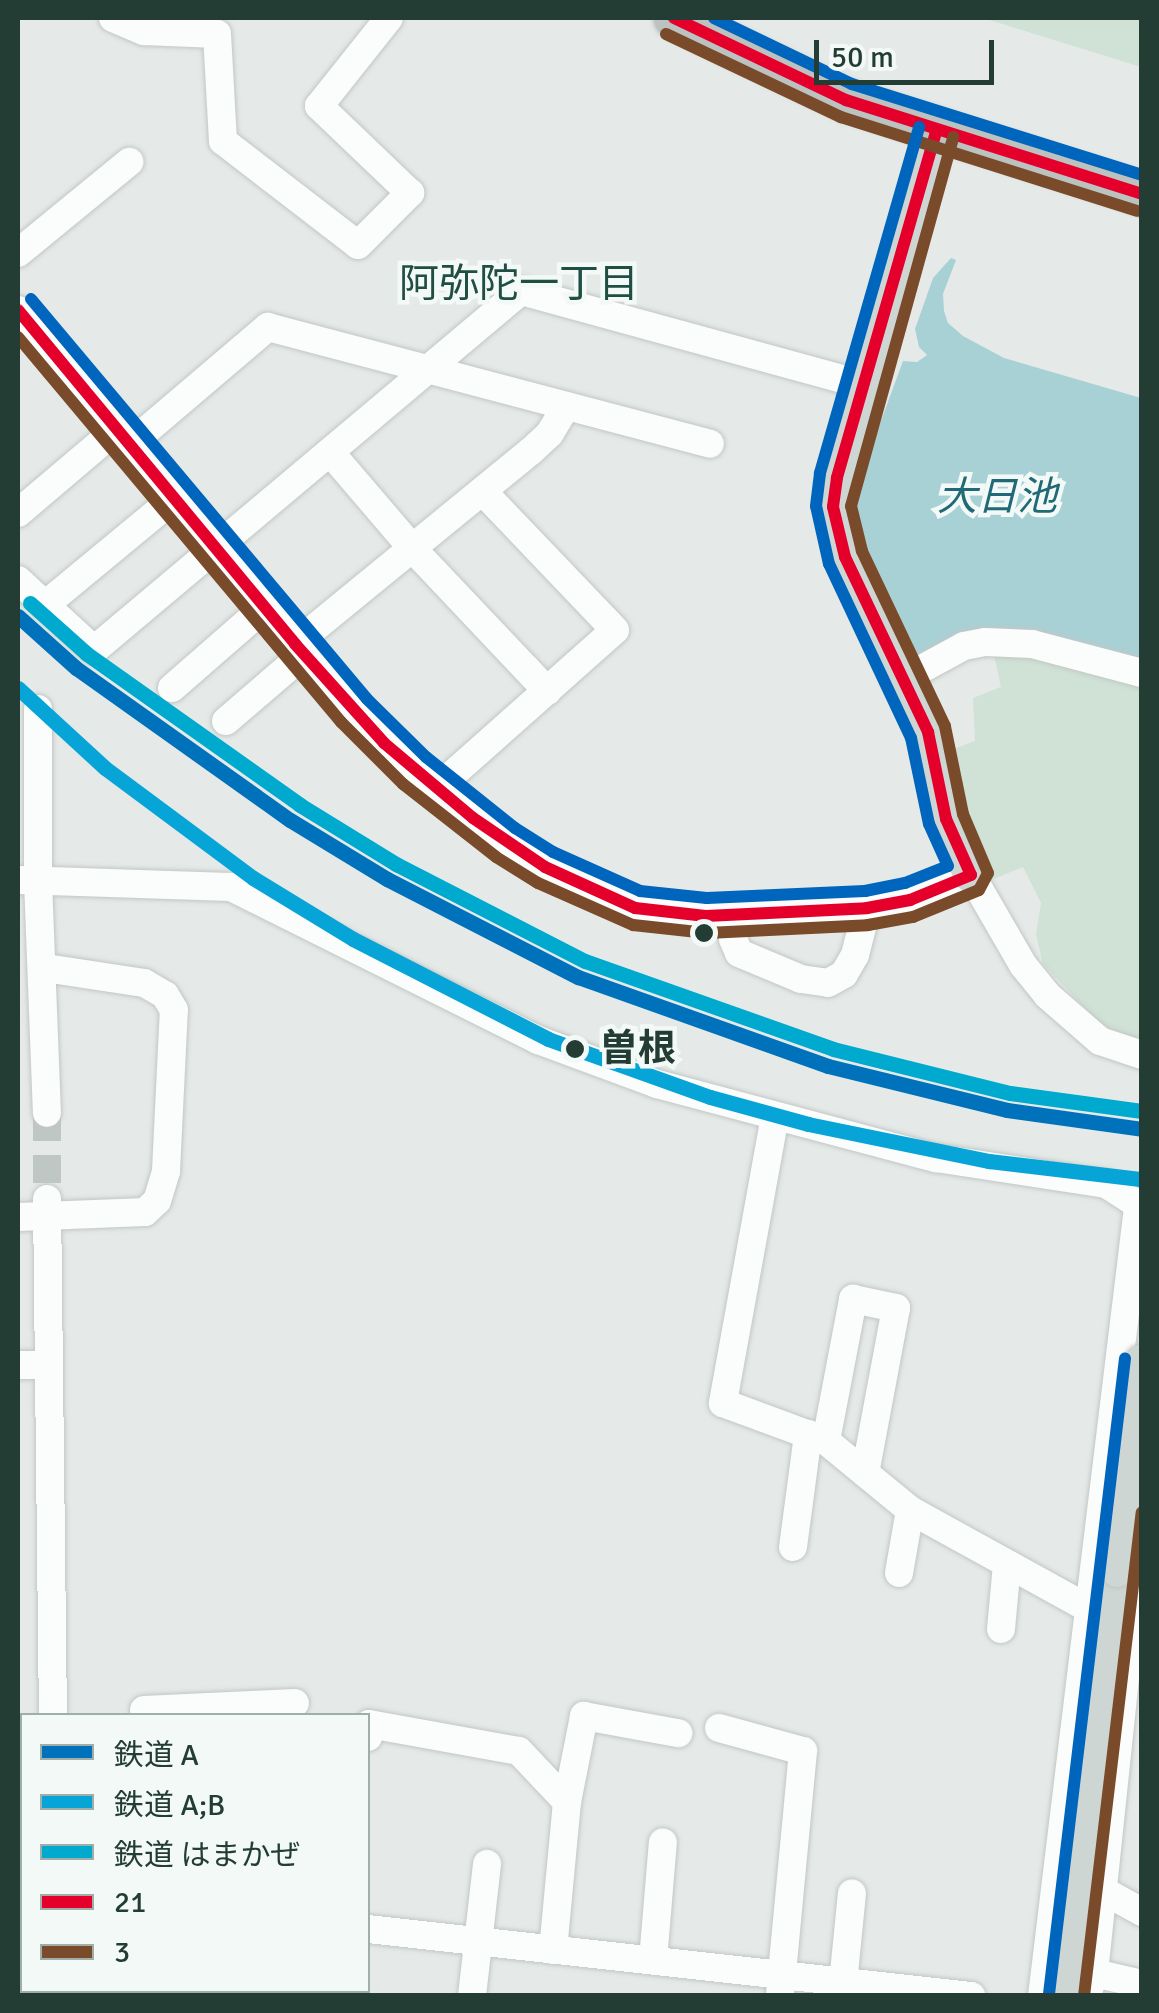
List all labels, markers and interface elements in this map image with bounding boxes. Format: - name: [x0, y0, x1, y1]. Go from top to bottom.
- scale bar: [819, 20, 999, 82]
- text: 50 m: [831, 39, 894, 76]
- district label: 阿弥陀一丁目: [399, 260, 639, 308]
- water label: 大日池: [937, 473, 1057, 521]
- unlabelled marker: [694, 923, 714, 943]
- place label: 曽根: [600, 1026, 676, 1072]
- marker: 曽根: [559, 1033, 591, 1065]
- legend: [20, 1713, 370, 1993]
- text: 鉄道 A: [114, 1737, 199, 1774]
- text: 鉄道 A;B: [114, 1787, 225, 1824]
- text: 鉄道 はまかぜ: [114, 1837, 301, 1874]
- text: 21: [114, 1884, 146, 1921]
- text: 3: [114, 1934, 130, 1971]

